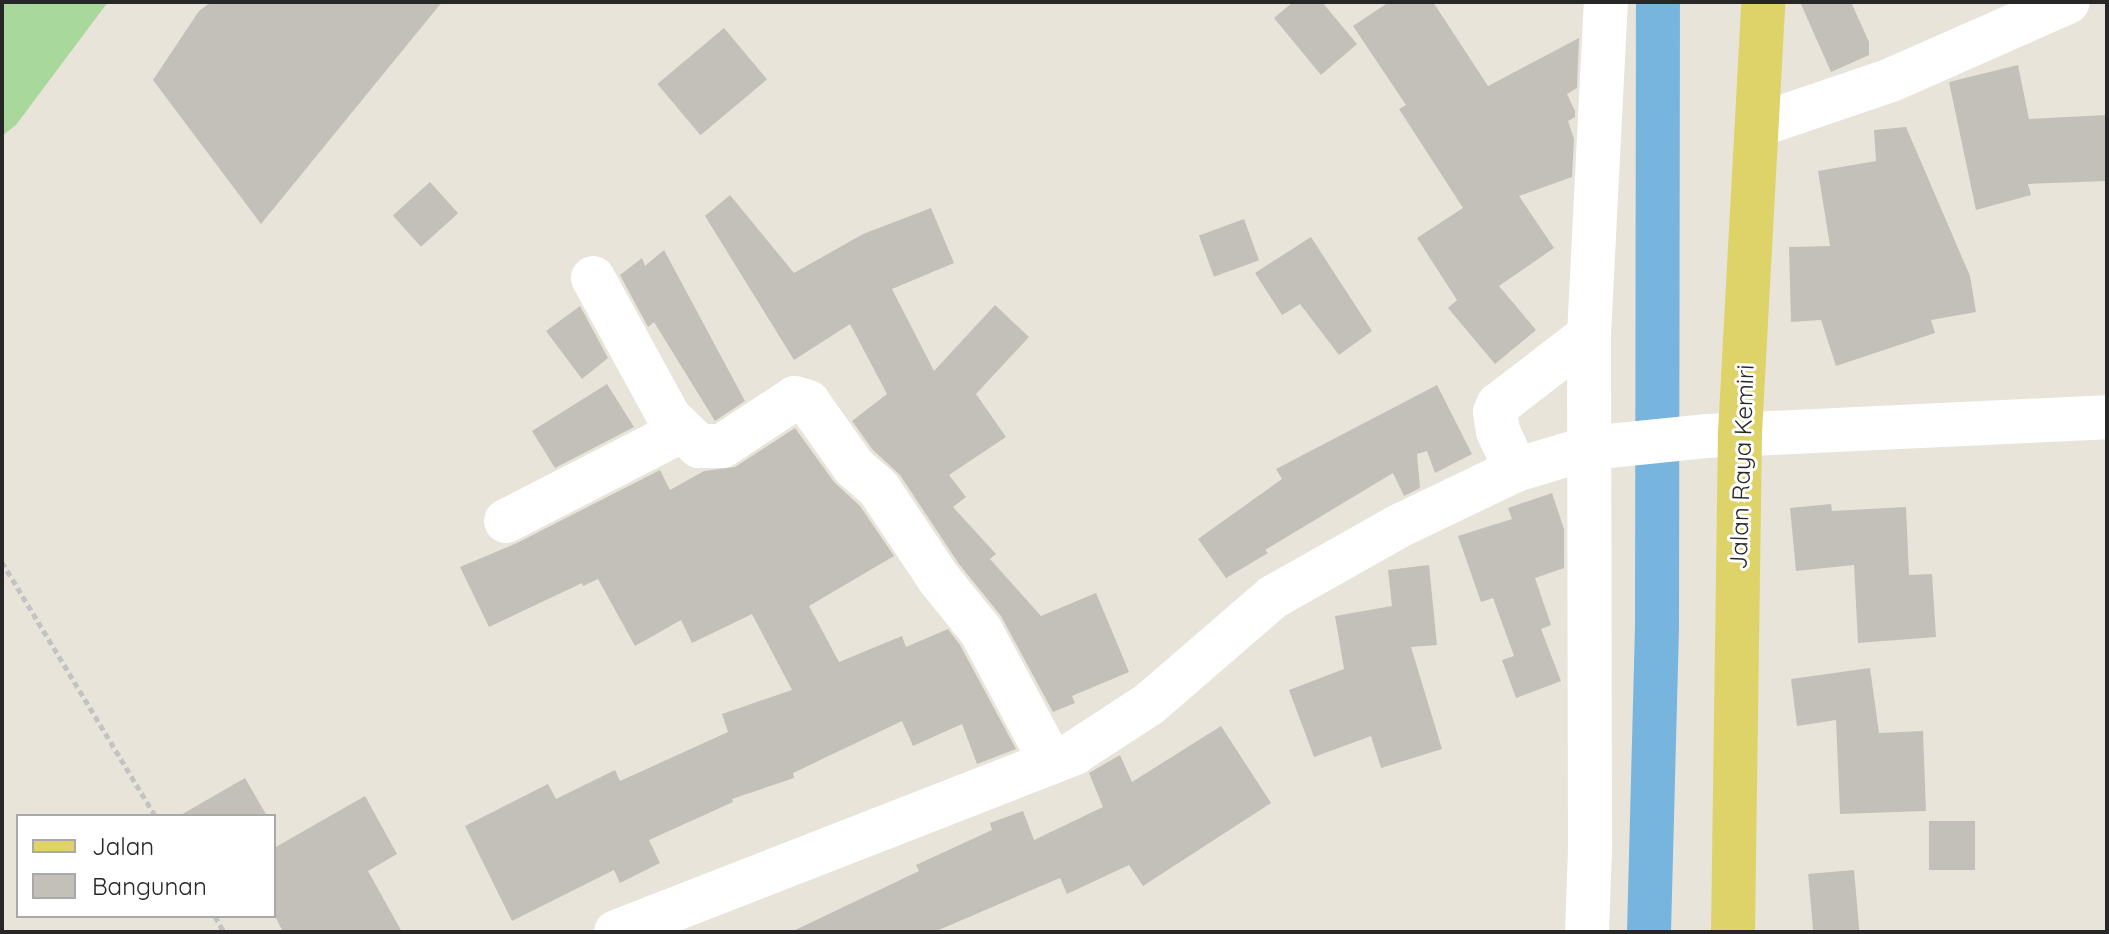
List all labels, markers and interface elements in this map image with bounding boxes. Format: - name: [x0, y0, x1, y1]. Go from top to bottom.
- street label: Jalan Raya Kemiri: [1724, 364, 1760, 570]
- legend: [16, 814, 276, 918]
- text: Jalan: [92, 831, 154, 861]
- text: Bangunan: [92, 871, 207, 901]

